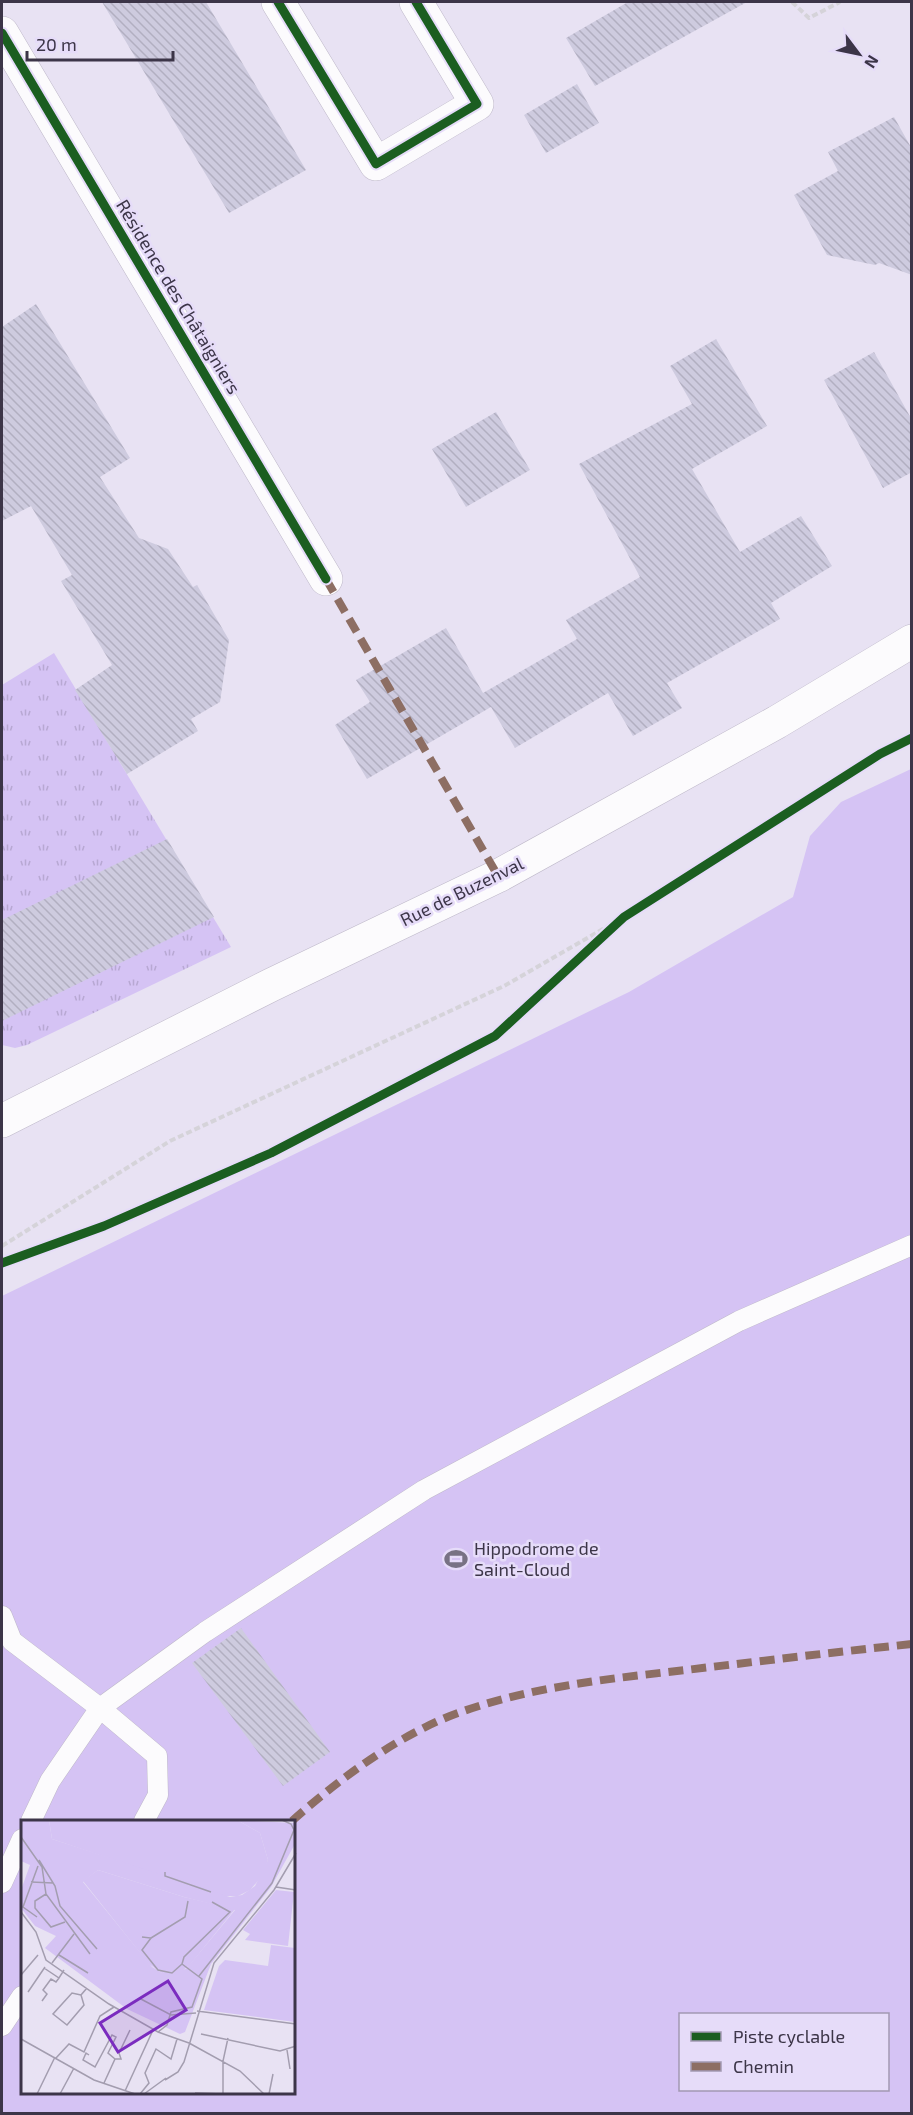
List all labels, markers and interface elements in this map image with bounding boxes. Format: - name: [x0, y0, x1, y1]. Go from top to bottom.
- scale bar: [27, 24, 172, 62]
- north arrow: [829, 24, 889, 84]
- text: 20 m: [36, 33, 77, 55]
- text: N: [861, 52, 883, 72]
- street label: Résidence des Châtaigniers: [112, 195, 246, 398]
- street label: Rue de Buzenval: [396, 851, 527, 930]
- place label: Hippodrome de Saint-Cloud: [474, 1537, 599, 1580]
- sports icon: Hippodrome de Saint-Cloud: [443, 1546, 469, 1572]
- inset map: [21, 1820, 296, 2094]
- legend: [679, 2013, 889, 2091]
- text: Piste cyclable: [733, 2025, 845, 2047]
- text: Chemin: [733, 2055, 794, 2077]

